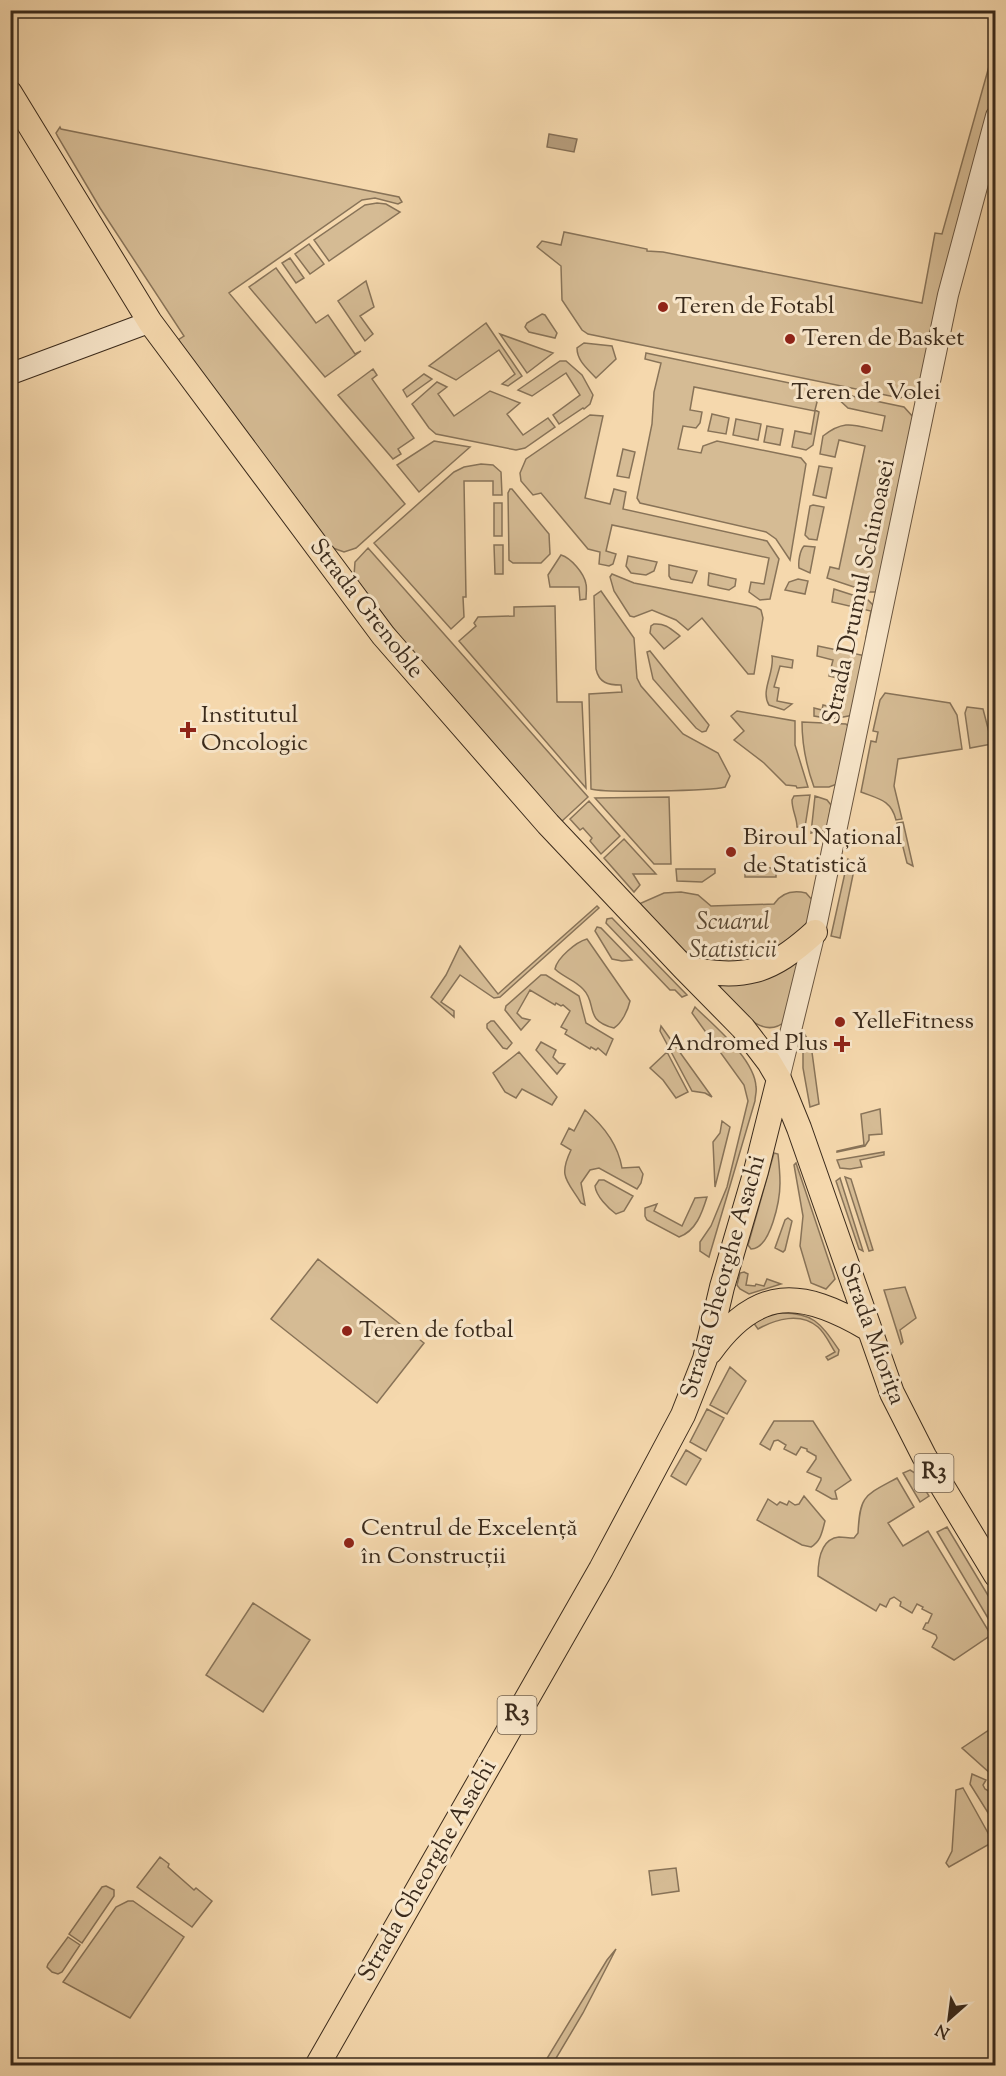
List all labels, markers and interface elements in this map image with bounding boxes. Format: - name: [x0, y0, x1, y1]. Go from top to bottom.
- place label: Teren de Fotabl: [675, 290, 835, 324]
- marker: Teren de Fotabl: [656, 300, 670, 314]
- place label: Teren de Basket: [802, 322, 965, 356]
- marker: Teren de Basket: [783, 332, 797, 346]
- marker: Teren de Volei: [859, 362, 873, 376]
- place label: Teren de Volei: [791, 376, 941, 410]
- street label: Strada Drumul Schinoasei: [815, 456, 905, 728]
- street label: Strada Grenoble: [300, 532, 432, 686]
- place label: Institutul Oncologic: [201, 699, 308, 761]
- marker: Institutul Oncologic: [179, 721, 197, 739]
- place label: Biroul Național de Statistică: [743, 821, 903, 883]
- marker: Biroul Național de Statistică: [724, 845, 738, 859]
- park label: Scuarul Statisticii: [689, 906, 777, 968]
- place label: YelleFitness: [852, 1005, 974, 1039]
- marker: YelleFitness: [833, 1015, 847, 1029]
- place label: Andromed Plus: [666, 1027, 828, 1061]
- marker: Andromed Plus: [833, 1035, 851, 1053]
- street label: Strada Gheorghe Asachi: [673, 1151, 775, 1403]
- street label: Strada Miorița: [831, 1258, 913, 1410]
- place label: Teren de fotbal: [359, 1314, 514, 1348]
- marker: Teren de fotbal: [340, 1324, 354, 1338]
- road number: R3: [914, 1454, 954, 1492]
- place label: Centrul de Excelență în Construcții: [361, 1512, 577, 1574]
- marker: Centrul de Excelență în Construcții: [342, 1536, 356, 1550]
- road number: R3: [498, 1696, 536, 1734]
- street label: Strada Gheorghe Asachi: [350, 1753, 506, 1989]
- north arrow: [919, 1989, 979, 2049]
- text: N: [932, 2017, 954, 2043]

